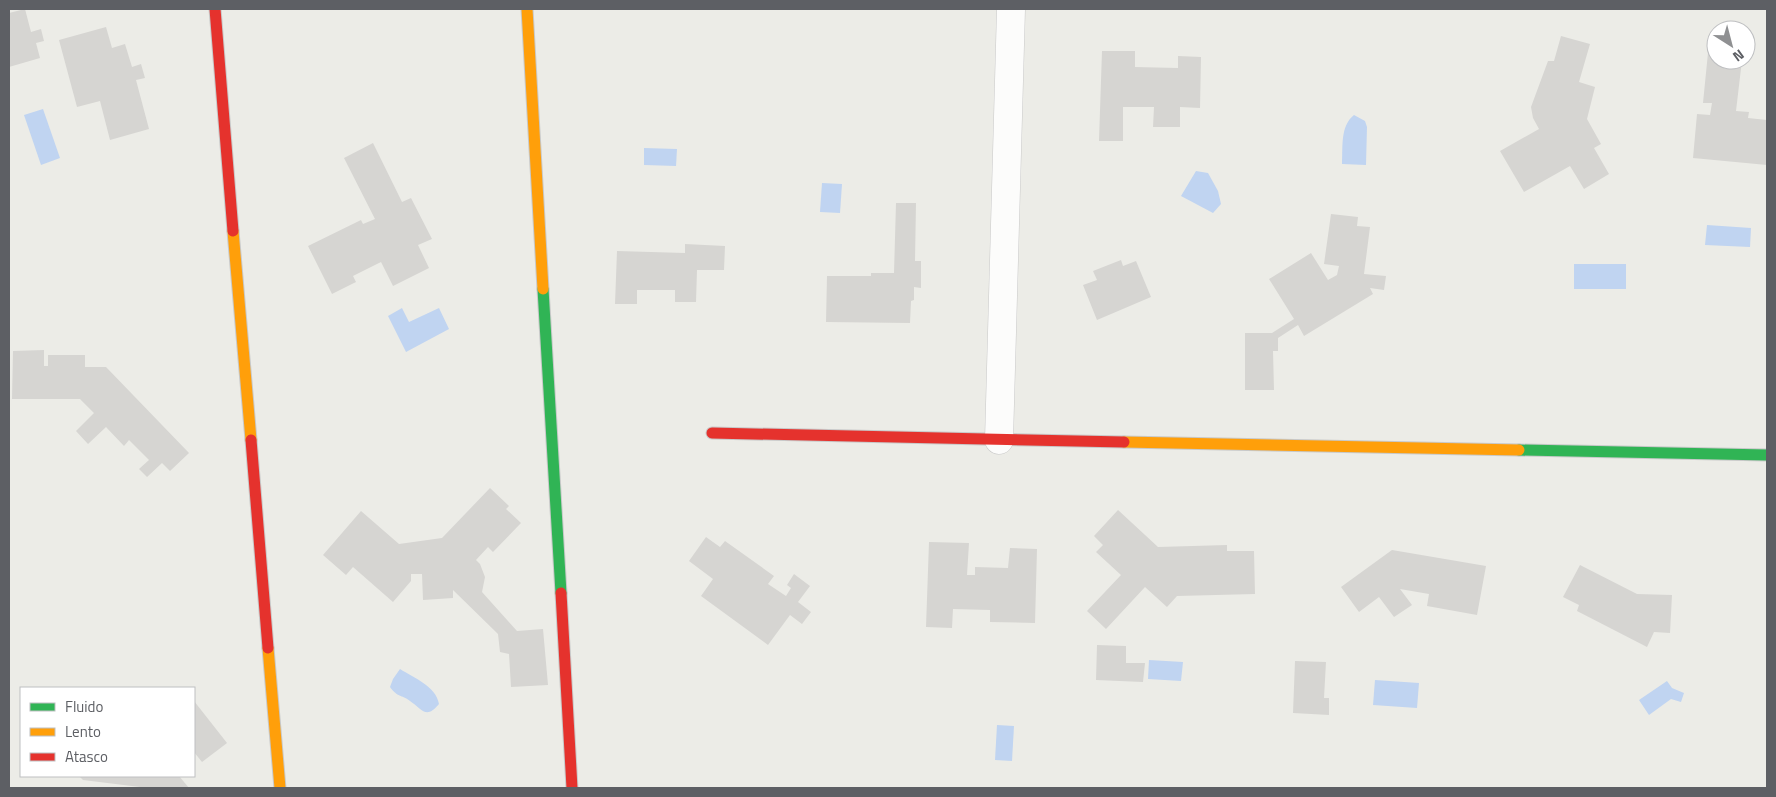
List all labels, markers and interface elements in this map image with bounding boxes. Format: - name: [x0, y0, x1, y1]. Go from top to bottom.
- north arrow: [1706, 20, 1756, 70]
- text: N: [1729, 45, 1749, 67]
- legend: [20, 687, 195, 777]
- text: Fluido: [65, 695, 104, 718]
- text: Lento: [65, 720, 101, 743]
- text: Atasco: [65, 745, 108, 768]

